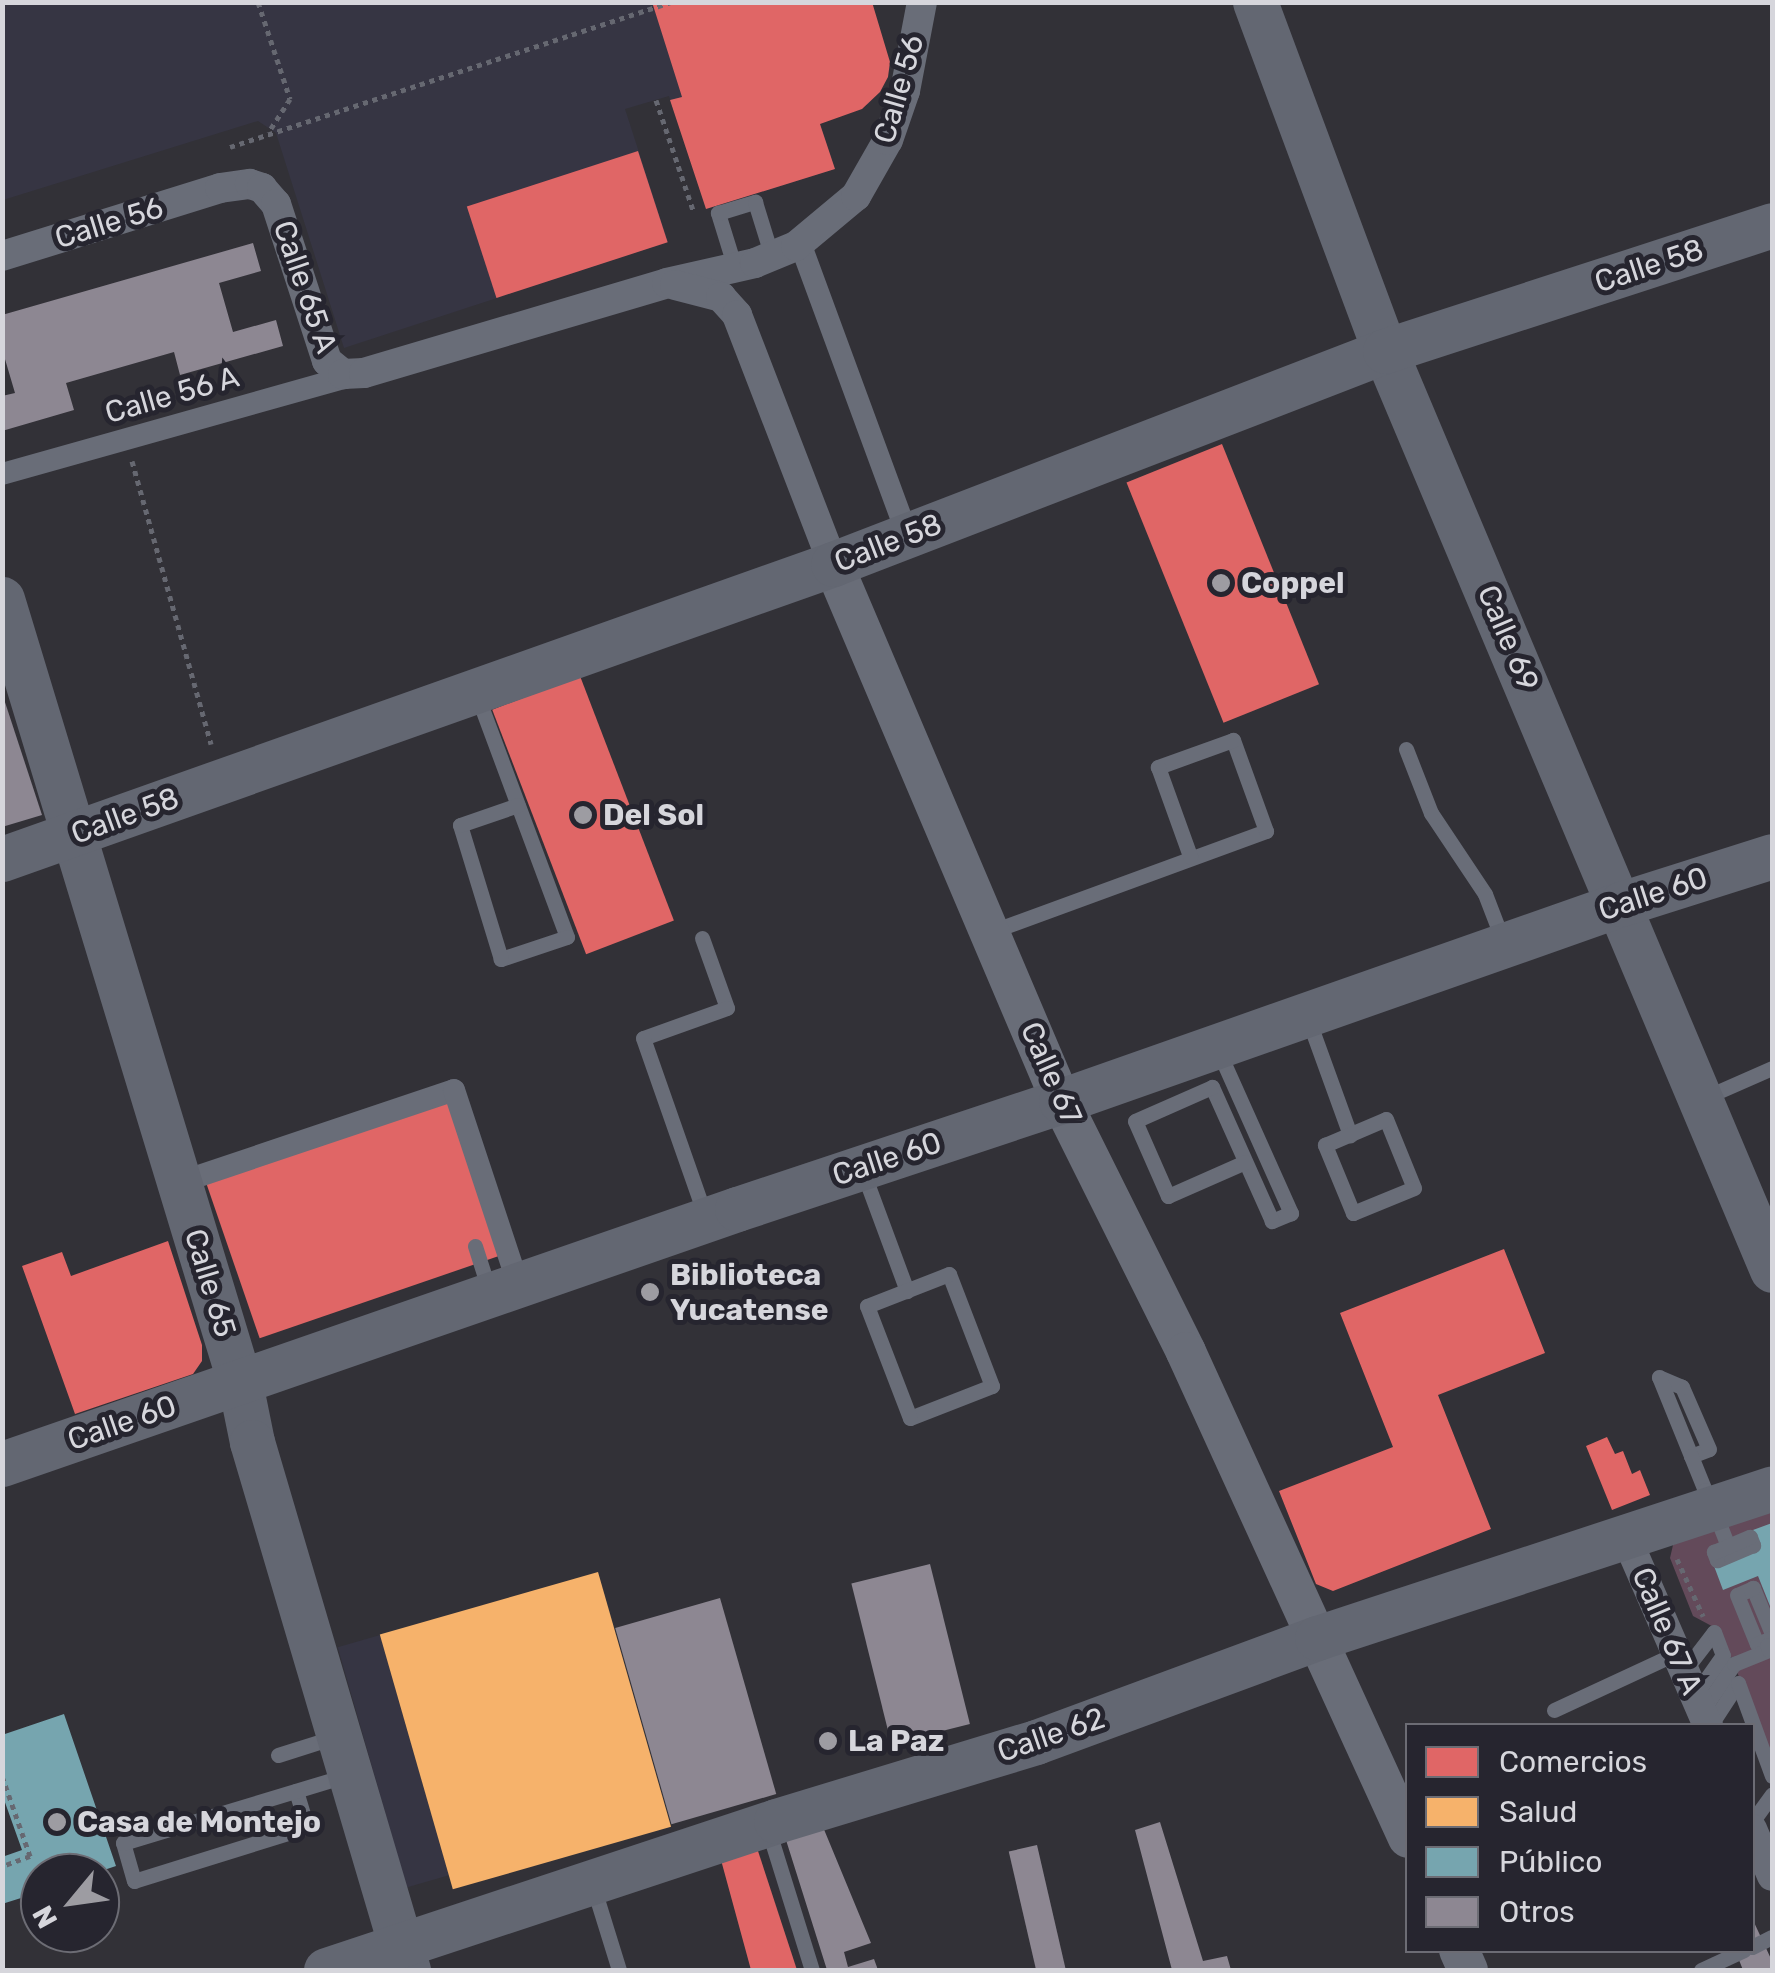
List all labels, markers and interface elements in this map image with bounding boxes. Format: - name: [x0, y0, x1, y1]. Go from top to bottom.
- street label: Calle 56: [866, 31, 932, 147]
- street label: Calle 56: [51, 190, 167, 256]
- street label: Calle 65 A: [265, 216, 345, 358]
- street label: Calle 58: [1590, 232, 1708, 300]
- street label: Calle 56 A: [100, 359, 244, 431]
- street label: Calle 58: [829, 506, 947, 580]
- place label: Coppel: [1241, 565, 1345, 601]
- marker: Coppel: [1210, 572, 1232, 594]
- street label: Calle 69: [1470, 580, 1546, 696]
- street label: Calle 58: [66, 780, 184, 852]
- place label: Del Sol: [603, 797, 704, 833]
- marker: Del Sol: [572, 804, 594, 826]
- street label: Calle 60: [1594, 860, 1712, 928]
- street label: Calle 67: [1013, 1016, 1089, 1130]
- street label: Calle 60: [828, 1125, 946, 1193]
- street label: Calle 65: [177, 1225, 243, 1341]
- place label: Biblioteca Yucatense: [670, 1257, 829, 1328]
- marker: Biblioteca Yucatense: [639, 1281, 661, 1303]
- street label: Calle 60: [63, 1388, 181, 1458]
- street label: Calle 67 A: [1624, 1562, 1710, 1700]
- street label: Calle 62: [993, 1700, 1109, 1770]
- place label: La Paz: [848, 1723, 944, 1759]
- legend: [1405, 1723, 1755, 1953]
- marker: La Paz: [817, 1730, 839, 1752]
- text: Comercios: [1499, 1744, 1647, 1780]
- text: Salud: [1499, 1794, 1577, 1830]
- place label: Casa de Montejo: [77, 1804, 321, 1840]
- marker: Casa de Montejo: [46, 1811, 68, 1833]
- text: Público: [1499, 1844, 1603, 1880]
- north arrow: [20, 1853, 120, 1953]
- text: Otros: [1499, 1894, 1575, 1930]
- text: N: [26, 1900, 64, 1934]

